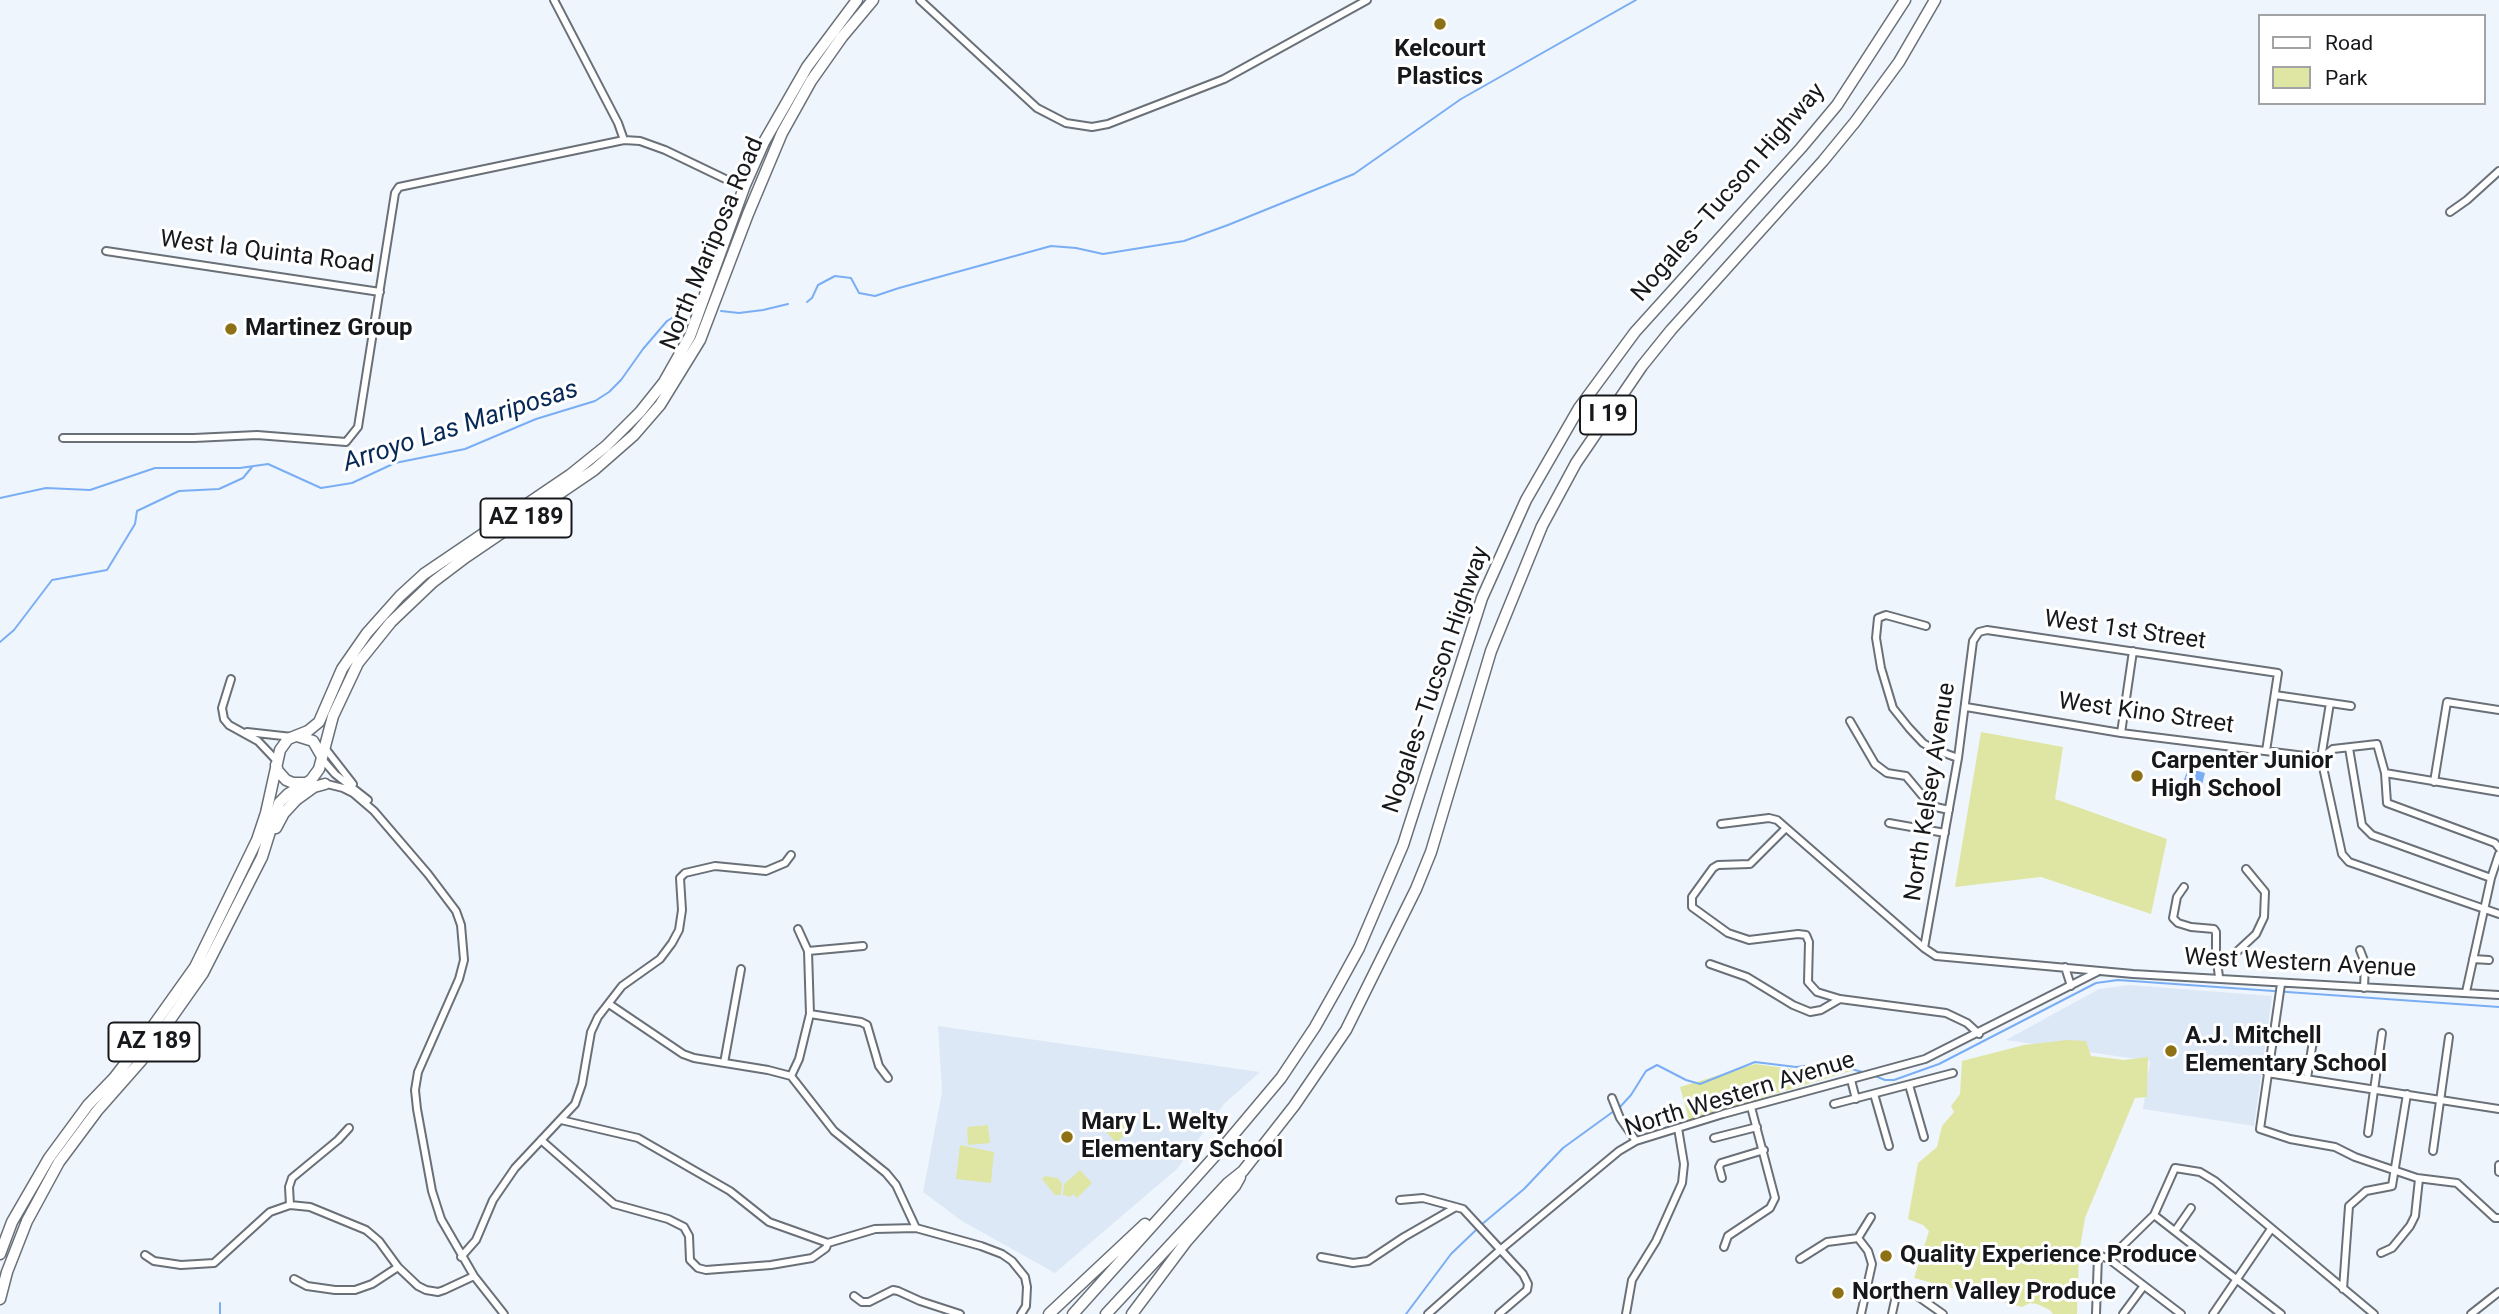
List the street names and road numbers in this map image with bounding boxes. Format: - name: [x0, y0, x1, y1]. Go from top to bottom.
- street label: Nogales–Tucson Highway: [1626, 78, 1832, 308]
- street label: North Mariposa Road: [655, 133, 771, 355]
- street label: West la Quinta Road: [158, 226, 376, 280]
- road number: I 19: [1580, 396, 1636, 434]
- road number: AZ 189: [480, 498, 572, 538]
- street label: Nogales–Tucson Highway: [1378, 543, 1496, 817]
- street label: West 1st Street: [2042, 605, 2208, 657]
- street label: North Kelsey Avenue: [1900, 681, 1962, 903]
- street label: West Kino Street: [2056, 687, 2236, 741]
- street label: West Western Avenue: [2183, 944, 2417, 984]
- road number: AZ 189: [108, 1023, 200, 1062]
- street label: North Western Avenue: [1622, 1046, 1858, 1144]

